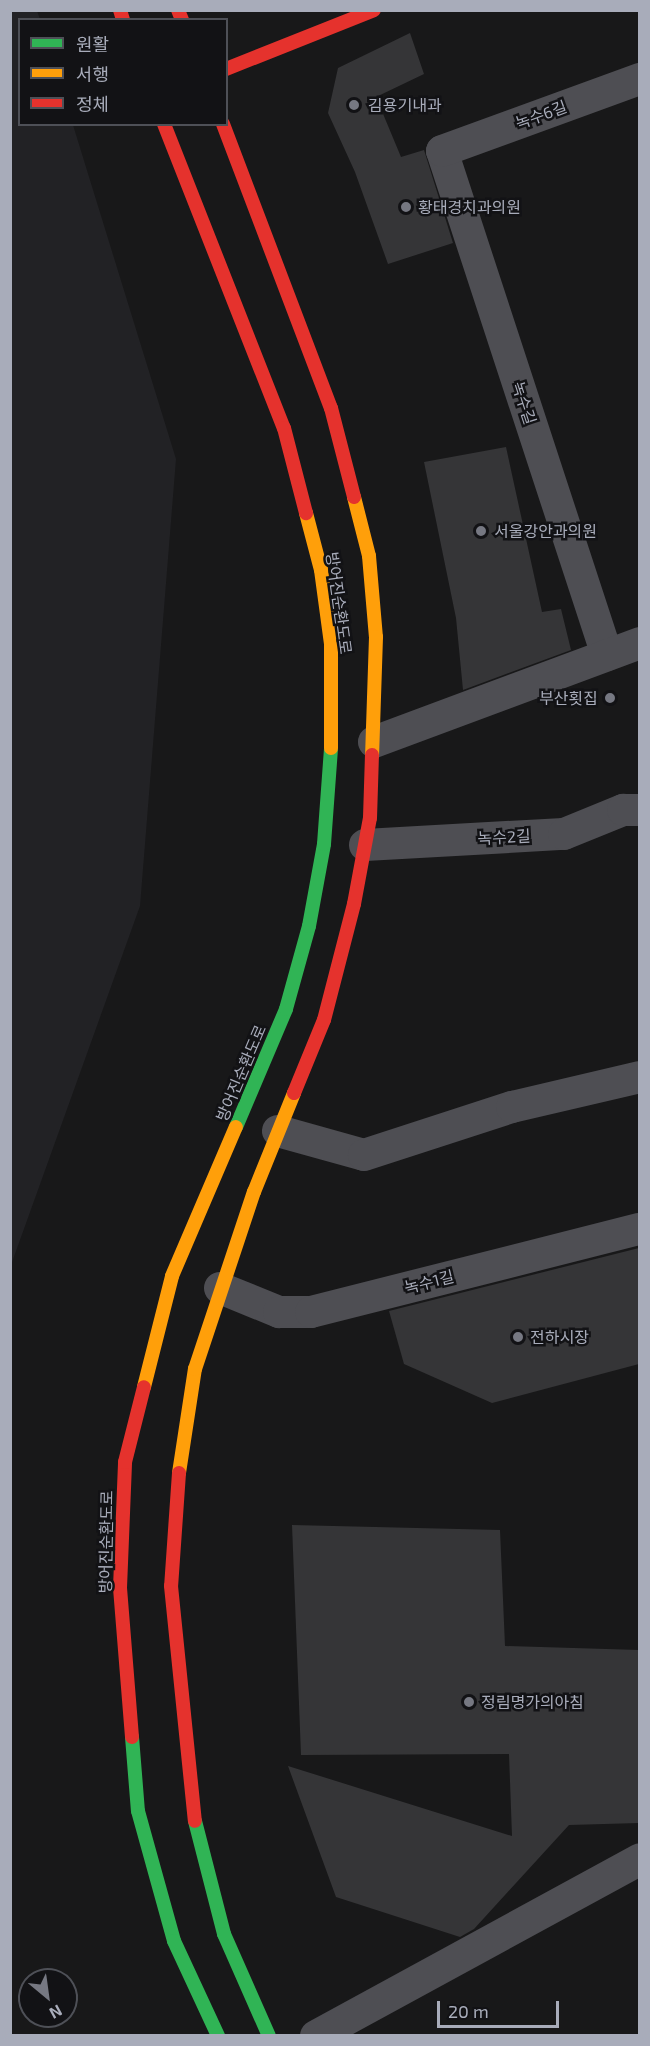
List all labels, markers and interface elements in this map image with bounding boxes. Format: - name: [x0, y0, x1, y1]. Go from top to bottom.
- legend: [18, 18, 228, 126]
- text: 원활: [76, 33, 109, 55]
- text: 서행: [76, 63, 109, 85]
- text: 정체: [76, 93, 109, 115]
- place label: 김용기내과: [368, 95, 442, 115]
- marker: 김용기내과: [345, 96, 363, 114]
- street label: 녹수6길: [513, 97, 569, 133]
- place label: 황태경치과의원: [418, 197, 521, 217]
- marker: 황태경치과의원: [399, 200, 413, 214]
- street label: 녹수길: [508, 379, 540, 427]
- place label: 서울강안과의원: [494, 521, 597, 541]
- marker: 서울강안과의원: [472, 522, 490, 540]
- street label: 방어진순환도로: [322, 551, 356, 655]
- place label: 부산횟집: [539, 688, 598, 708]
- marker: 부산횟집: [603, 691, 617, 705]
- street label: 녹수2길: [477, 826, 531, 848]
- street label: 방어진순환도로: [212, 1022, 270, 1124]
- street label: 녹수1길: [402, 1267, 456, 1297]
- place label: 전하시장: [530, 1327, 589, 1347]
- marker: 전하시장: [511, 1330, 525, 1344]
- street label: 방어진순환도로: [96, 1490, 116, 1594]
- place label: 정림명가의아침: [481, 1692, 584, 1712]
- marker: 정림명가의아침: [462, 1695, 476, 1709]
- north arrow: [18, 1968, 78, 2028]
- scale bar: [440, 1989, 562, 2027]
- text: 20 m: [448, 2000, 489, 2022]
- text: N: [46, 2001, 66, 2024]

